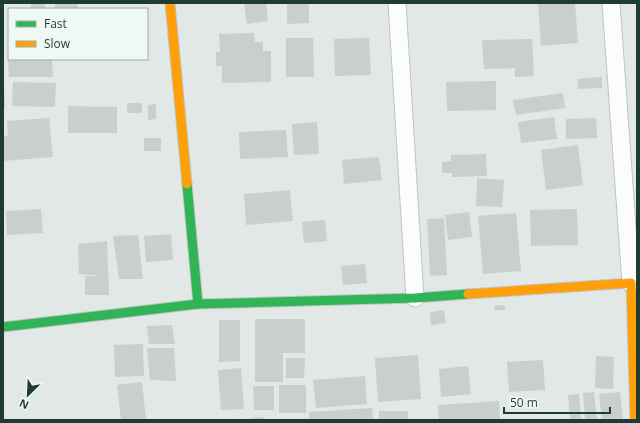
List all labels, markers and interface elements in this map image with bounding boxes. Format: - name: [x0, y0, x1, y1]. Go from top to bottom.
- legend: [8, 8, 148, 60]
- text: Fast: [44, 15, 67, 32]
- text: Slow: [44, 35, 71, 52]
- north arrow: [8, 375, 48, 415]
- scale bar: [504, 389, 610, 415]
- text: 50 m: [510, 394, 538, 411]
- text: N: [17, 396, 31, 413]

